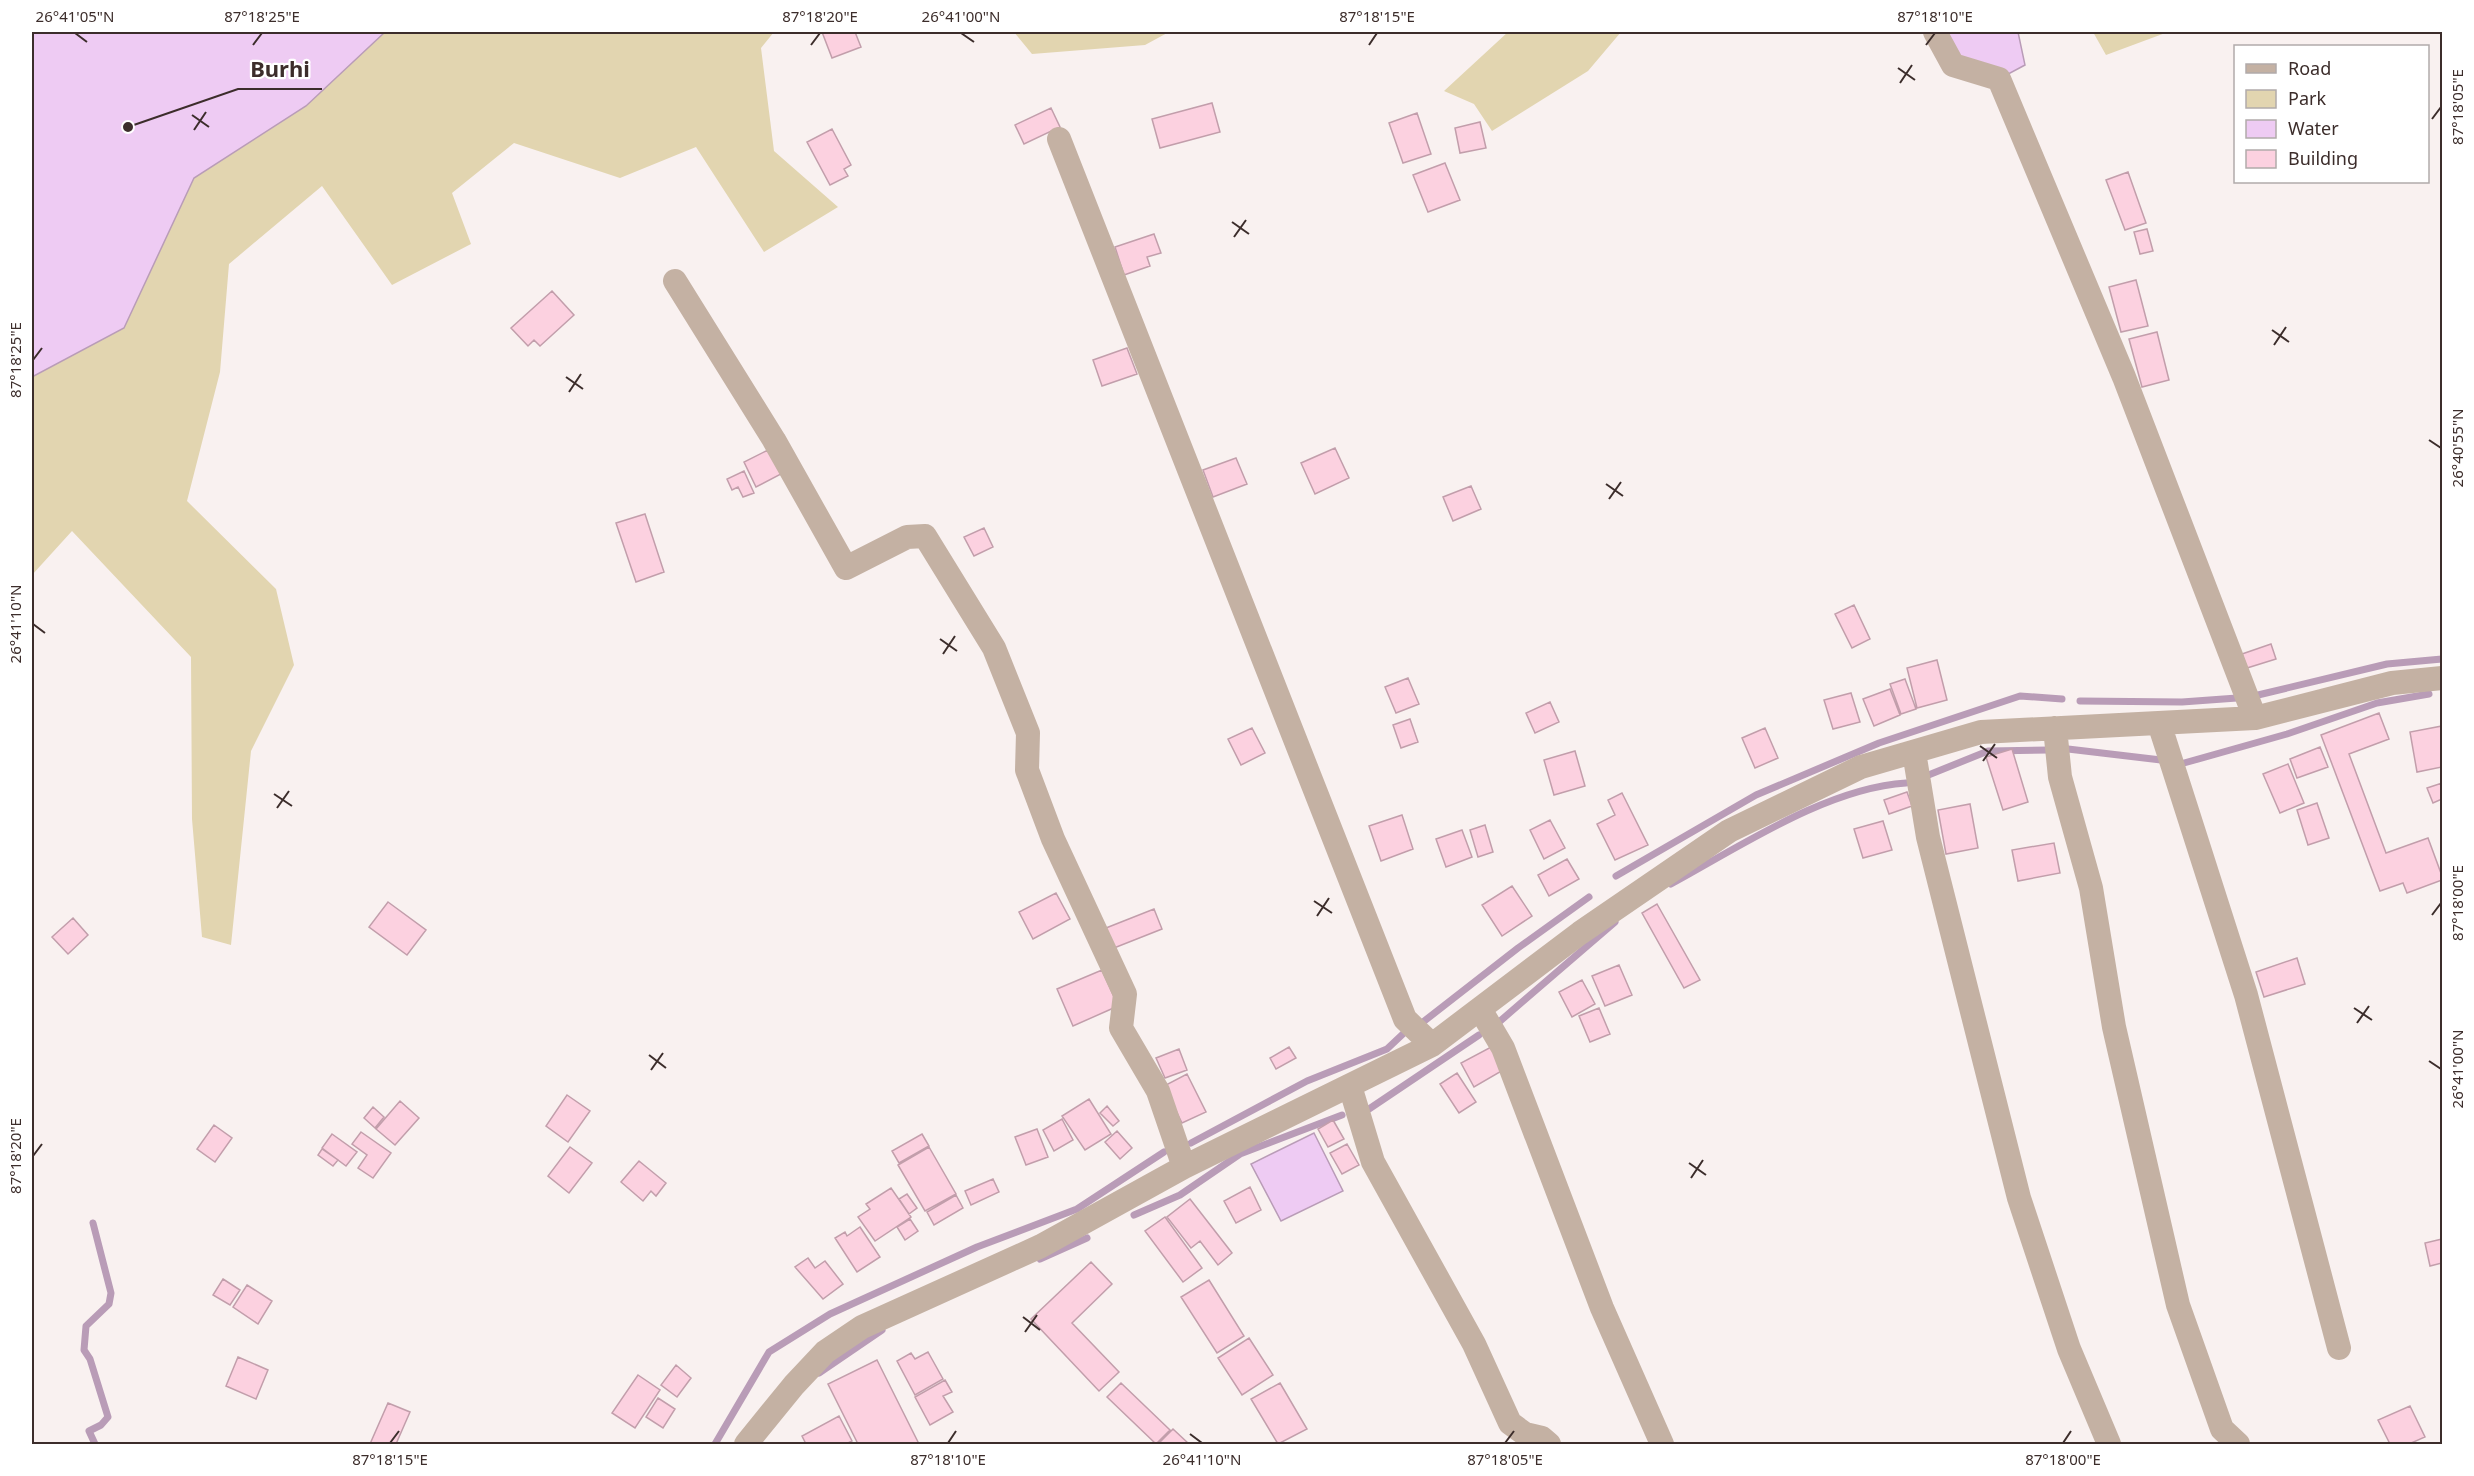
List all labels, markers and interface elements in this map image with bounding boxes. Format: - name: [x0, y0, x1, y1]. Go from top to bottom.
- text: 26°41'05"N: [36, 6, 114, 26]
- text: 87°18'25"E: [224, 6, 300, 26]
- text: 87°18'20"E: [782, 6, 858, 26]
- text: 26°41'00"N: [922, 6, 1000, 26]
- text: 87°18'15"E: [1339, 6, 1415, 26]
- text: 87°18'10"E: [1897, 6, 1973, 26]
- legend: [2234, 45, 2429, 183]
- callout: Burhi: [238, 49, 322, 89]
- text: Burhi: [250, 53, 310, 83]
- text: Road: [2288, 56, 2331, 80]
- text: 87°18'05"E: [2447, 69, 2467, 145]
- text: Park: [2288, 86, 2326, 110]
- text: Water: [2288, 116, 2339, 140]
- text: Building: [2288, 146, 2358, 170]
- text: 87°18'25"E: [5, 322, 25, 398]
- text: 26°40'55"N: [2447, 409, 2467, 487]
- text: 26°41'10"N: [5, 585, 25, 663]
- text: 87°18'00"E: [2447, 865, 2467, 941]
- text: 26°41'00"N: [2447, 1030, 2467, 1108]
- text: 87°18'20"E: [5, 1118, 25, 1194]
- text: 87°18'15"E: [352, 1449, 428, 1469]
- text: 87°18'10"E: [910, 1449, 986, 1469]
- text: 26°41'10"N: [1163, 1449, 1241, 1469]
- text: 87°18'05"E: [1467, 1449, 1543, 1469]
- text: 87°18'00"E: [2025, 1449, 2101, 1469]

